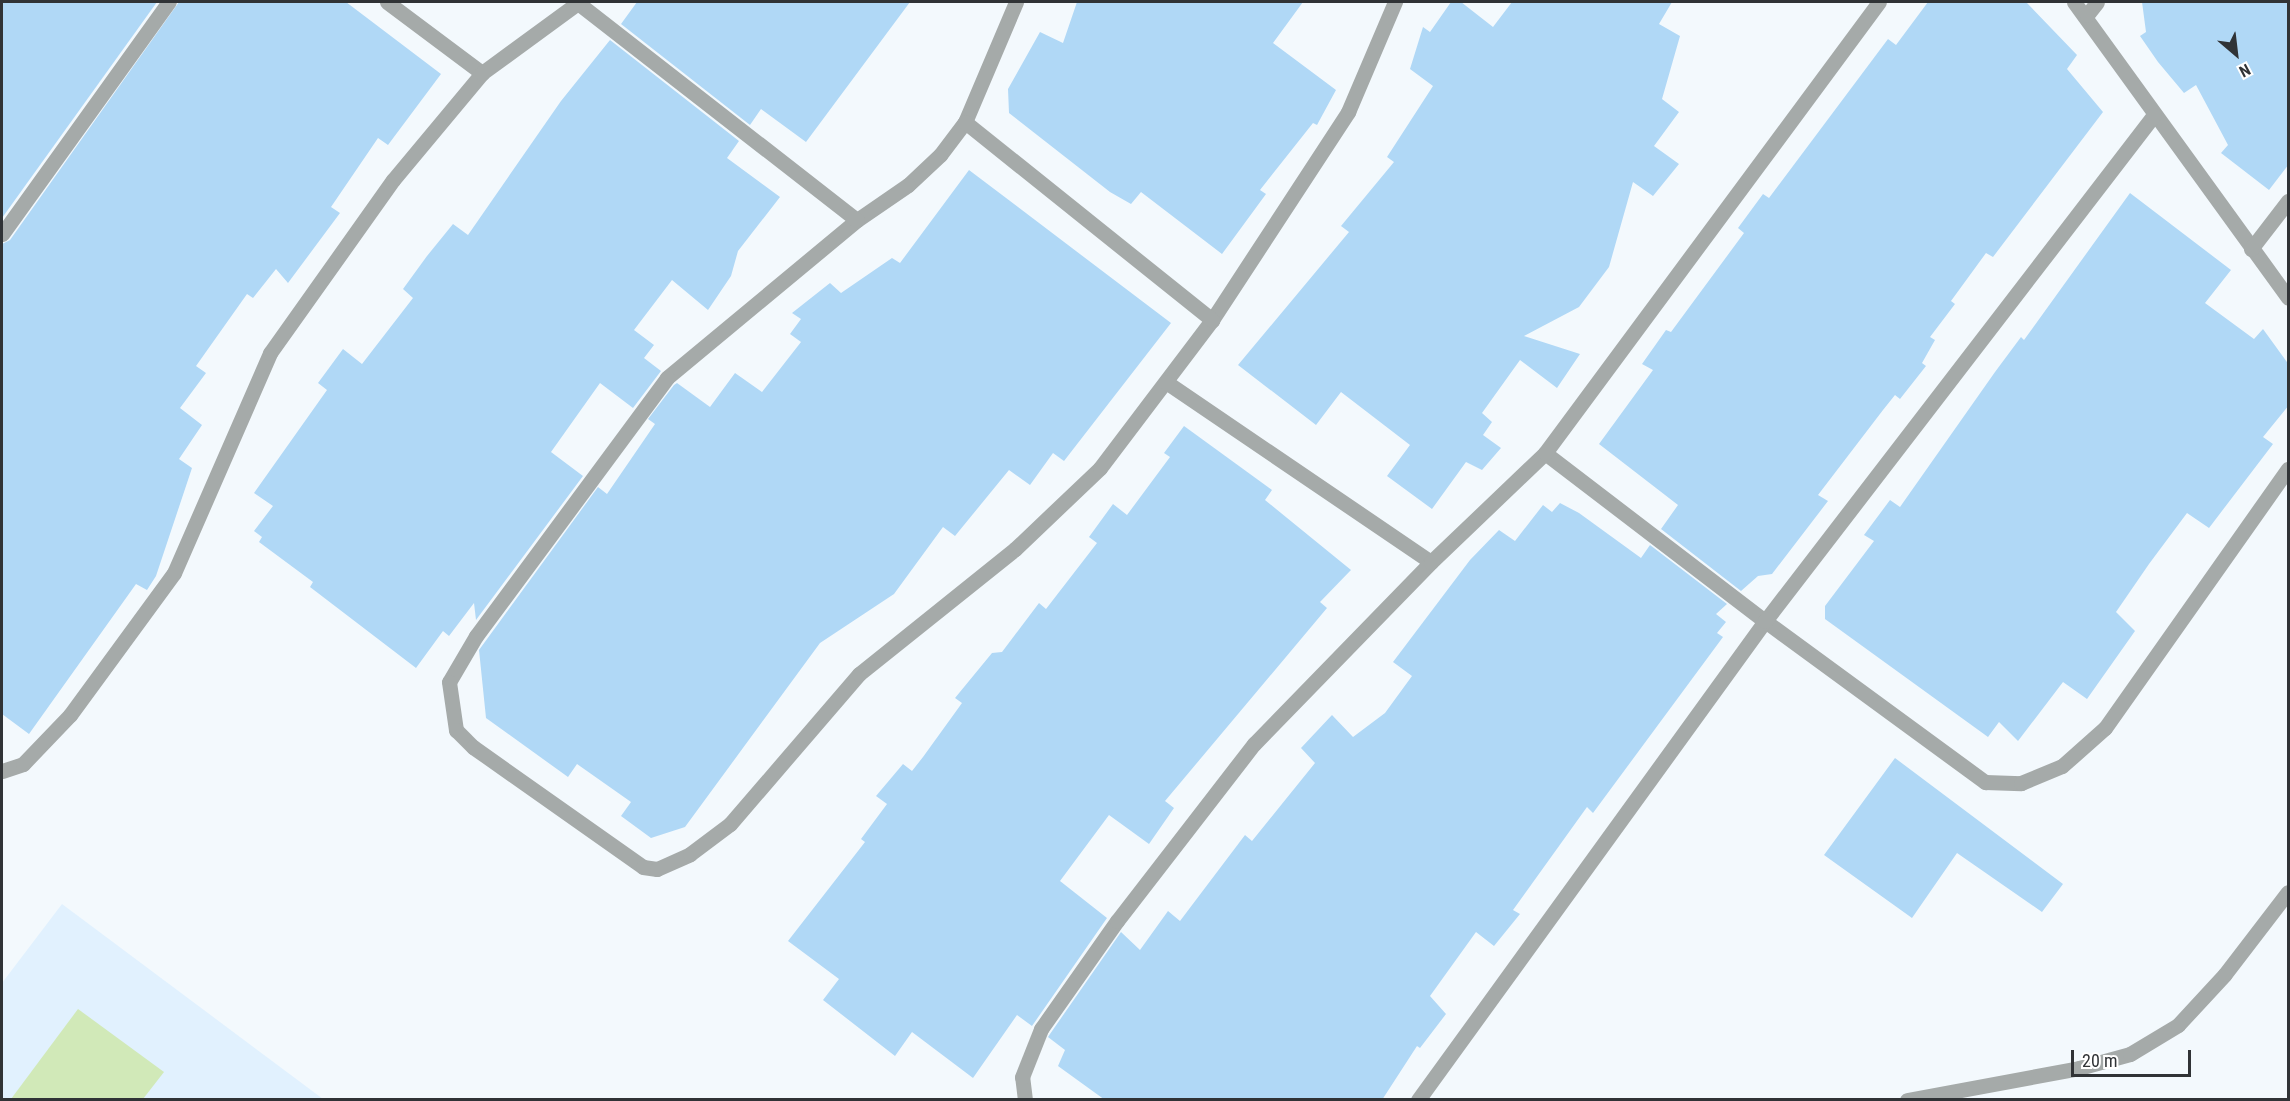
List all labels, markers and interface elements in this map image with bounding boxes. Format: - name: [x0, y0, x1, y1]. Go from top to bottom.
- north arrow: [2206, 24, 2266, 84]
- text: N: [2236, 60, 2253, 81]
- scale bar: [2074, 1038, 2194, 1076]
- text: 20 m: [2082, 1050, 2117, 1071]

